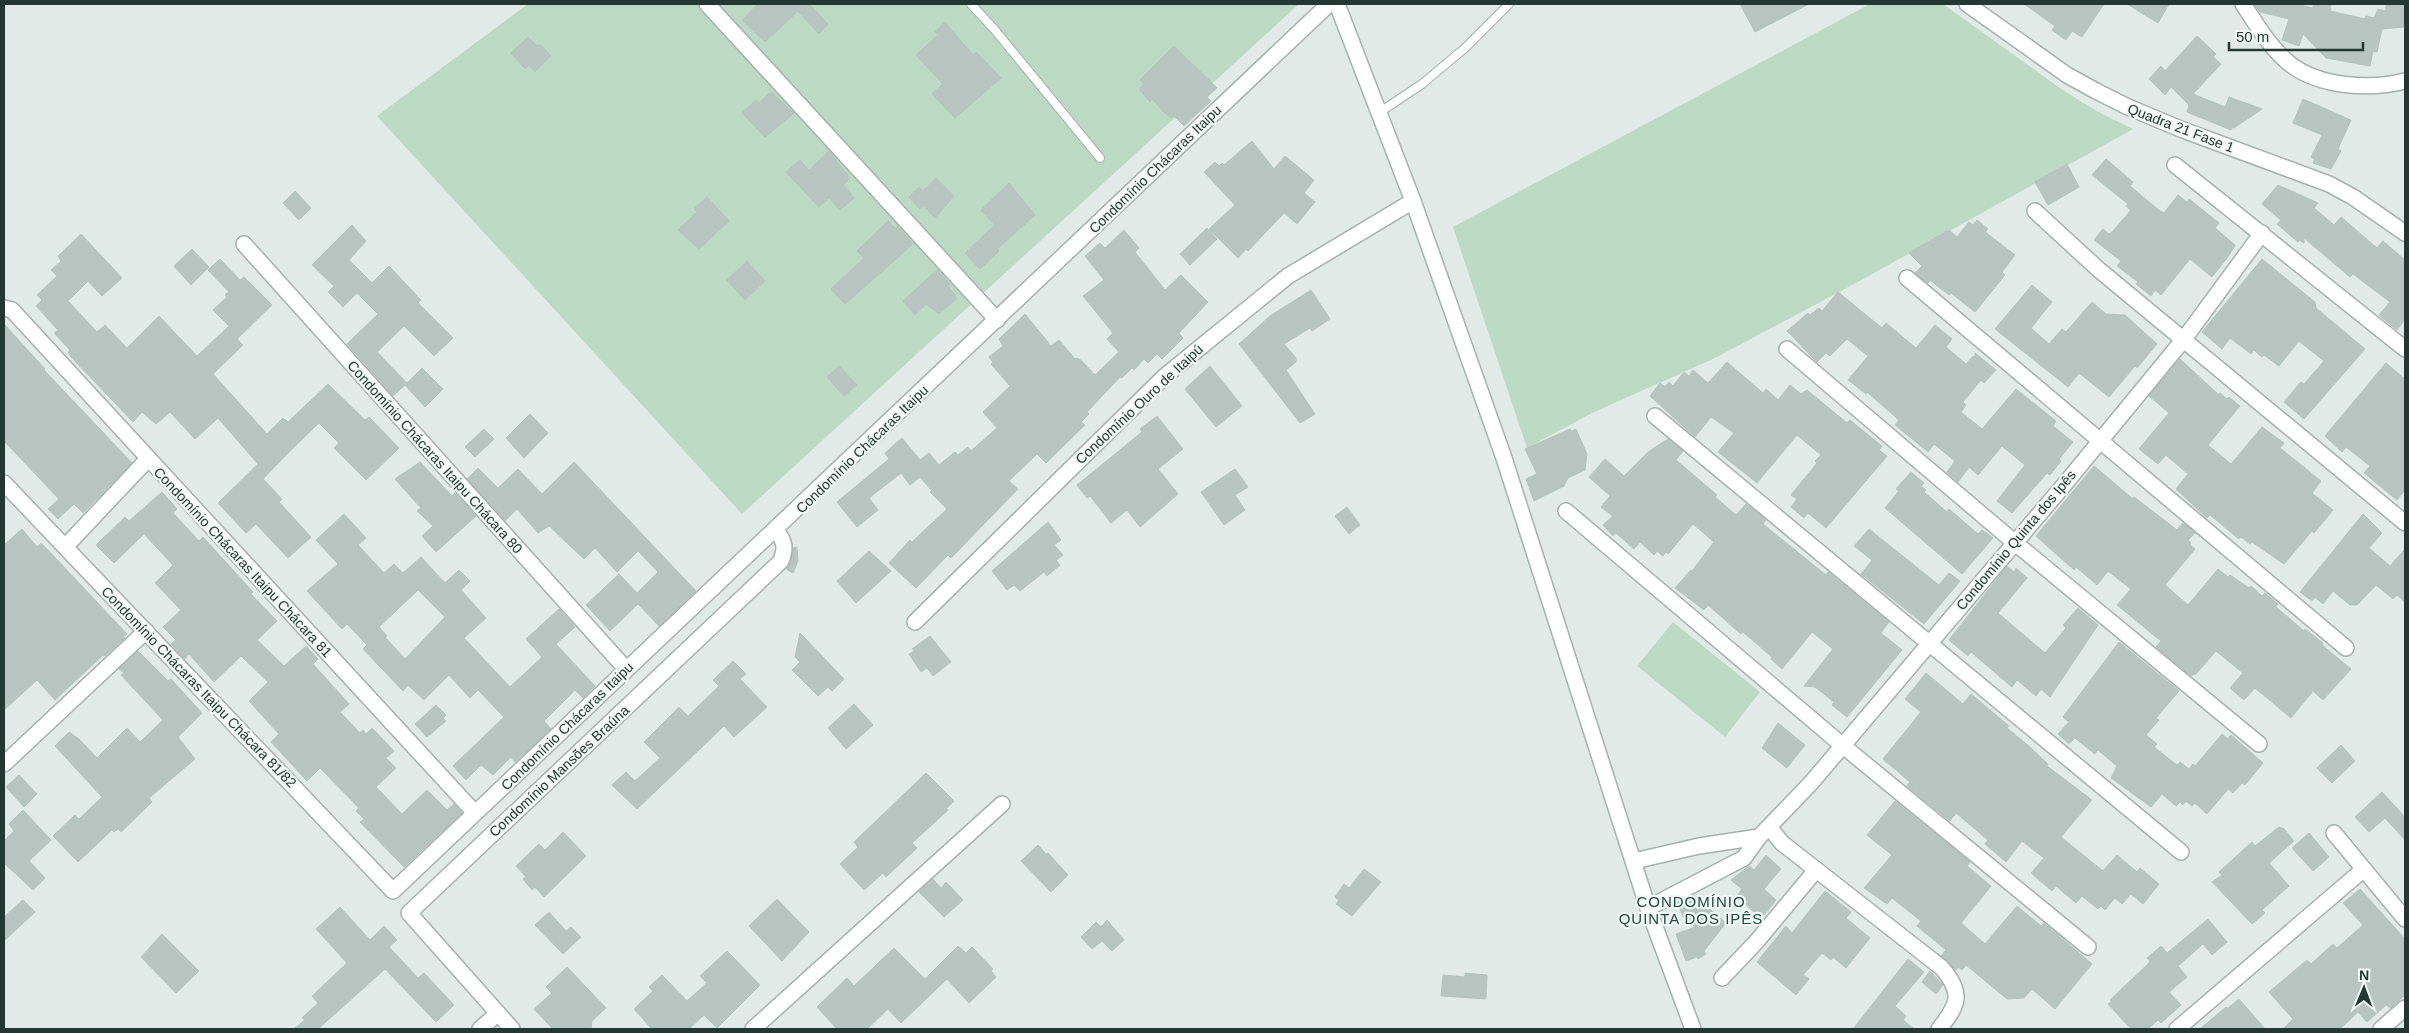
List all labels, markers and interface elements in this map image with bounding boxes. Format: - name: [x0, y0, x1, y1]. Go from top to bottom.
- scale bar: [2229, 20, 2363, 52]
- text: 50 m: [2236, 28, 2269, 45]
- street label: Quadra 21 Fase 1: [2125, 100, 2237, 156]
- street label: Condomínio Chácaras Itaipu: [1086, 102, 1224, 236]
- street label: Condomínio Ouro de Itaipú: [1072, 341, 1206, 467]
- street label: Condomínio Chácaras Itaipu Chácara 80: [344, 357, 526, 557]
- street label: Condomínio Chácaras Itaipu: [793, 382, 931, 516]
- street label: Condomínio Chácaras Itaipu Chácara 81: [151, 464, 336, 660]
- street label: Condomínio Quinta dos Ipês: [1953, 467, 2079, 613]
- street label: Condomínio Chácaras Itaipu Chácara 81/82: [98, 583, 300, 791]
- street label: Condomínio Chácaras Itaipu: [498, 659, 636, 793]
- street label: Condomínio Mansões Braúna: [486, 702, 632, 840]
- district label: CONDOMÍNIO QUINTA DOS IPÊS: [1619, 893, 1763, 927]
- north arrow: [2339, 963, 2389, 1013]
- text: N: [2359, 967, 2369, 983]

